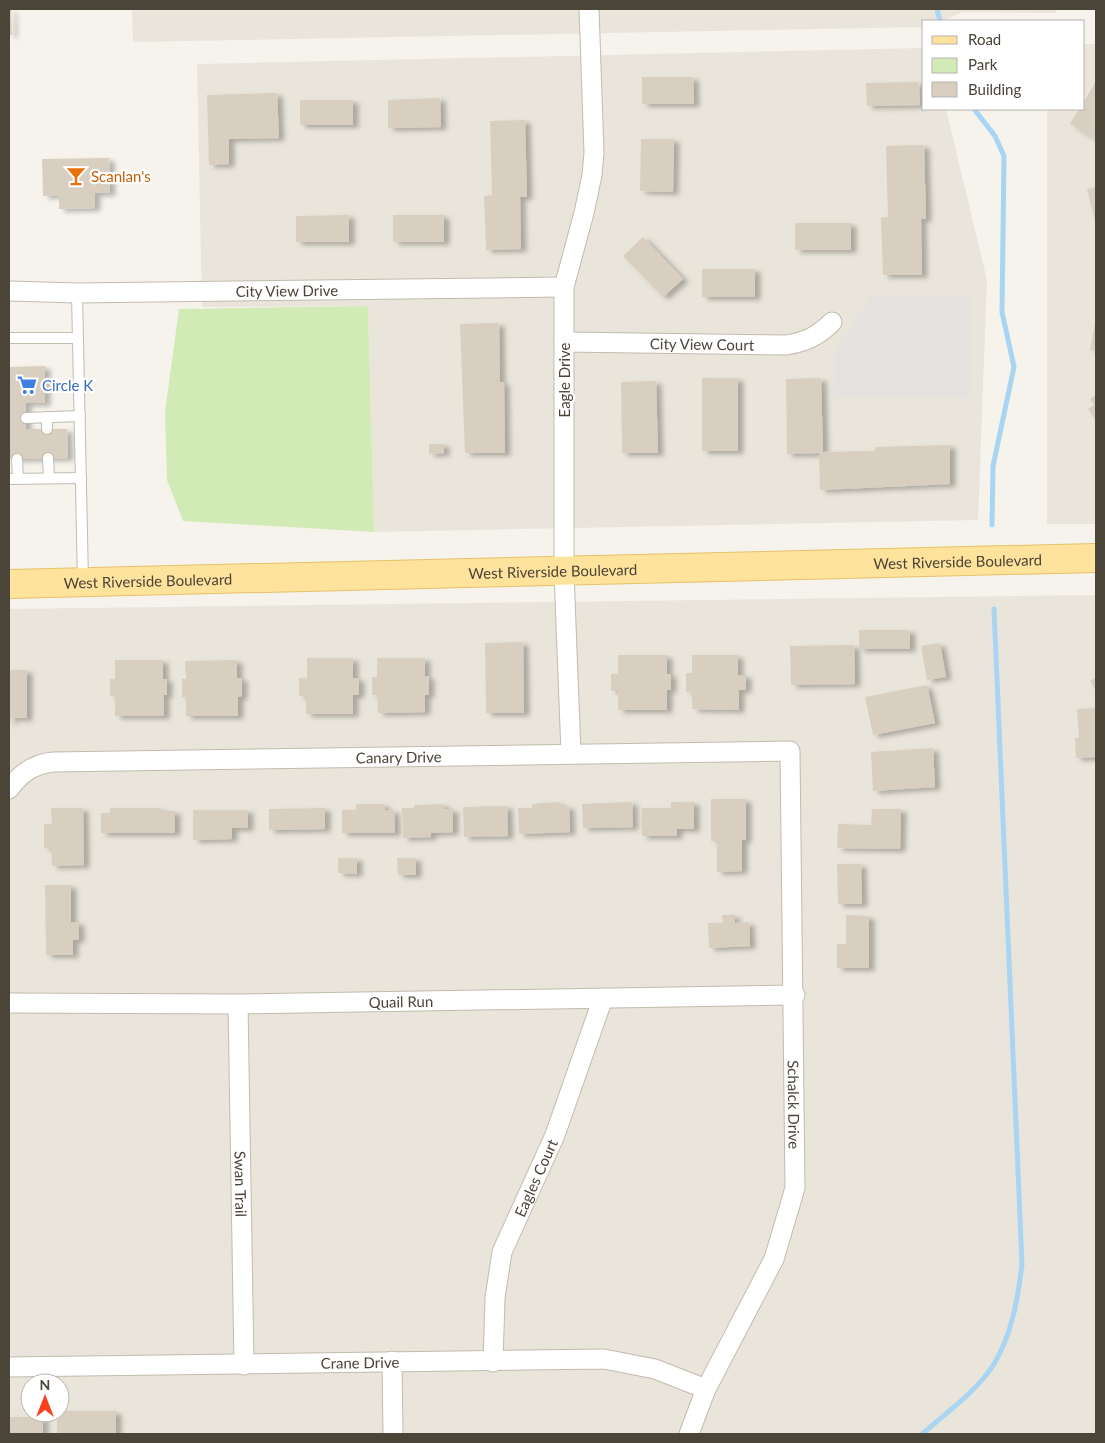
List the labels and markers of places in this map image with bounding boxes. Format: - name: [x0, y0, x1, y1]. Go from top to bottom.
- bar icon: Scanlan's: [65, 165, 87, 187]
- place label: Scanlan's: [91, 167, 151, 185]
- supermarket icon: Circle K: [16, 374, 38, 396]
- place label: Circle K: [42, 376, 93, 394]

